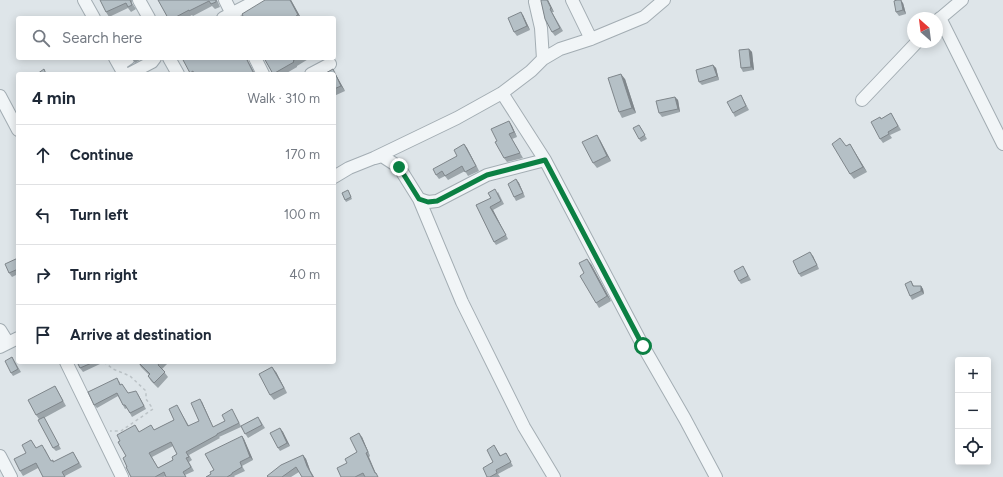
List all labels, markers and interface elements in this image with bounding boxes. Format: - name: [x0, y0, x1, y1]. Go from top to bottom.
- north arrow: [907, 12, 943, 48]
- search box: [16, 16, 336, 60]
- icon: search: [30, 27, 52, 49]
- text: Search here: [62, 29, 142, 47]
- text: 4 min: [32, 88, 76, 108]
- text: Walk · 310 m: [247, 91, 320, 106]
- icon: ahead: [32, 144, 54, 166]
- text: Continue: [70, 146, 133, 164]
- text: 170 m: [285, 147, 320, 162]
- route end: [390, 158, 408, 176]
- icon: left: [32, 204, 54, 226]
- text: Turn left: [70, 206, 128, 224]
- text: 100 m: [284, 207, 320, 222]
- icon: right: [32, 264, 54, 286]
- text: Turn right: [70, 266, 138, 284]
- text: 40 m: [289, 267, 320, 282]
- icon: arrive: [32, 324, 54, 346]
- text: Arrive at destination: [70, 326, 211, 344]
- route start: [634, 337, 652, 355]
- map controls: [955, 357, 991, 465]
- button: +: [955, 357, 991, 393]
- button: −: [955, 393, 991, 429]
- button: locate: [955, 429, 991, 465]

